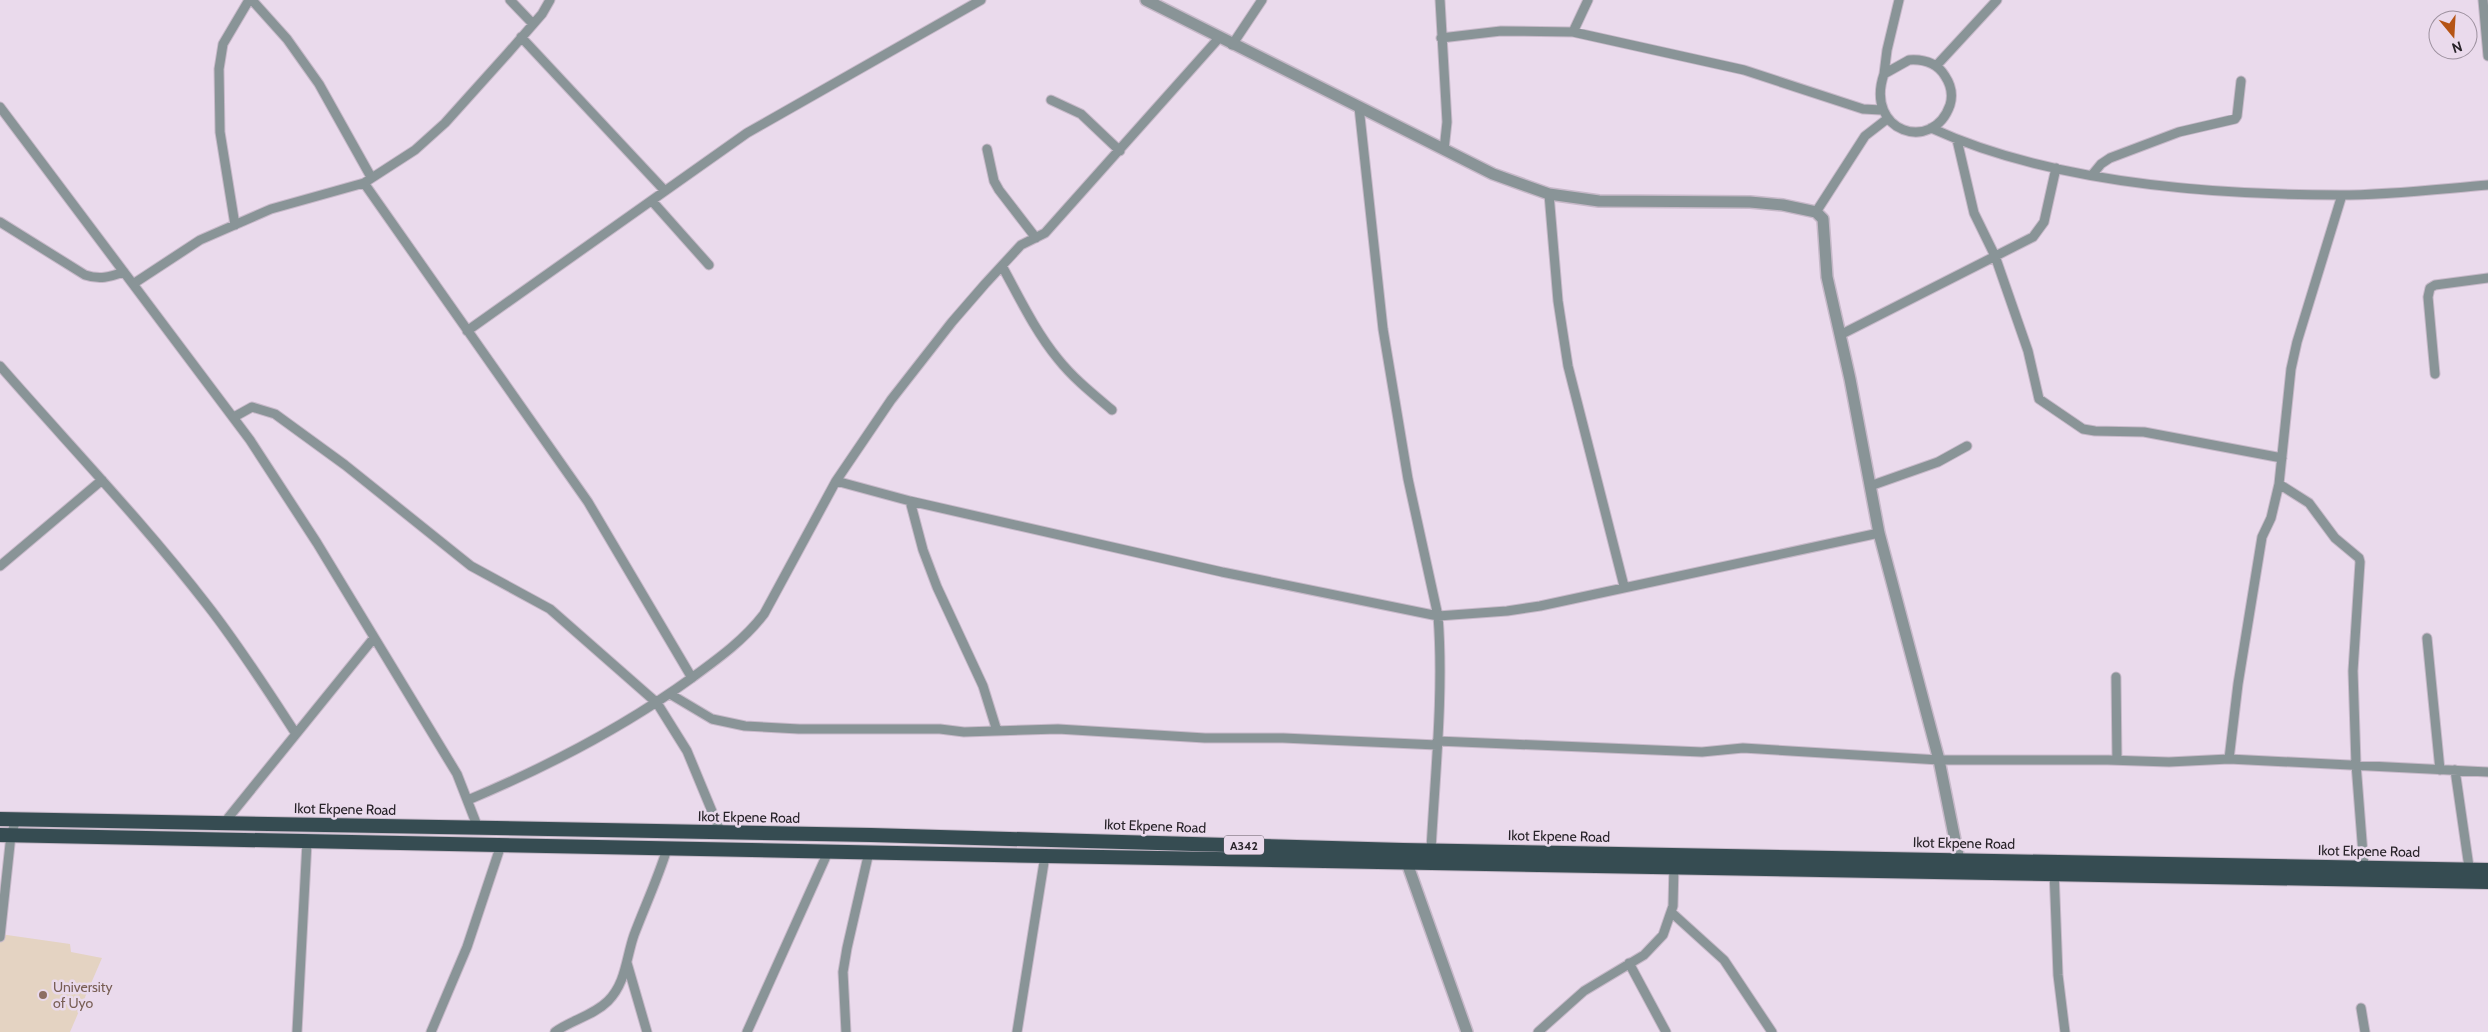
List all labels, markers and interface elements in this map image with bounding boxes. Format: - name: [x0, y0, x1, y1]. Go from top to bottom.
- north arrow: [2428, 10, 2478, 60]
- text: N: [2450, 37, 2465, 57]
- street label: Ikot Ekpene Road: [294, 799, 396, 819]
- street label: Ikot Ekpene Road: [698, 807, 800, 827]
- street label: Ikot Ekpene Road: [1104, 815, 1206, 837]
- street label: Ikot Ekpene Road: [1508, 826, 1610, 846]
- street label: Ikot Ekpene Road: [1913, 833, 2015, 853]
- road number: A342: [1224, 836, 1264, 854]
- street label: Ikot Ekpene Road: [2318, 841, 2420, 861]
- place label: University of Uyo: [53, 978, 113, 1012]
- marker: University of Uyo: [37, 989, 49, 1001]

